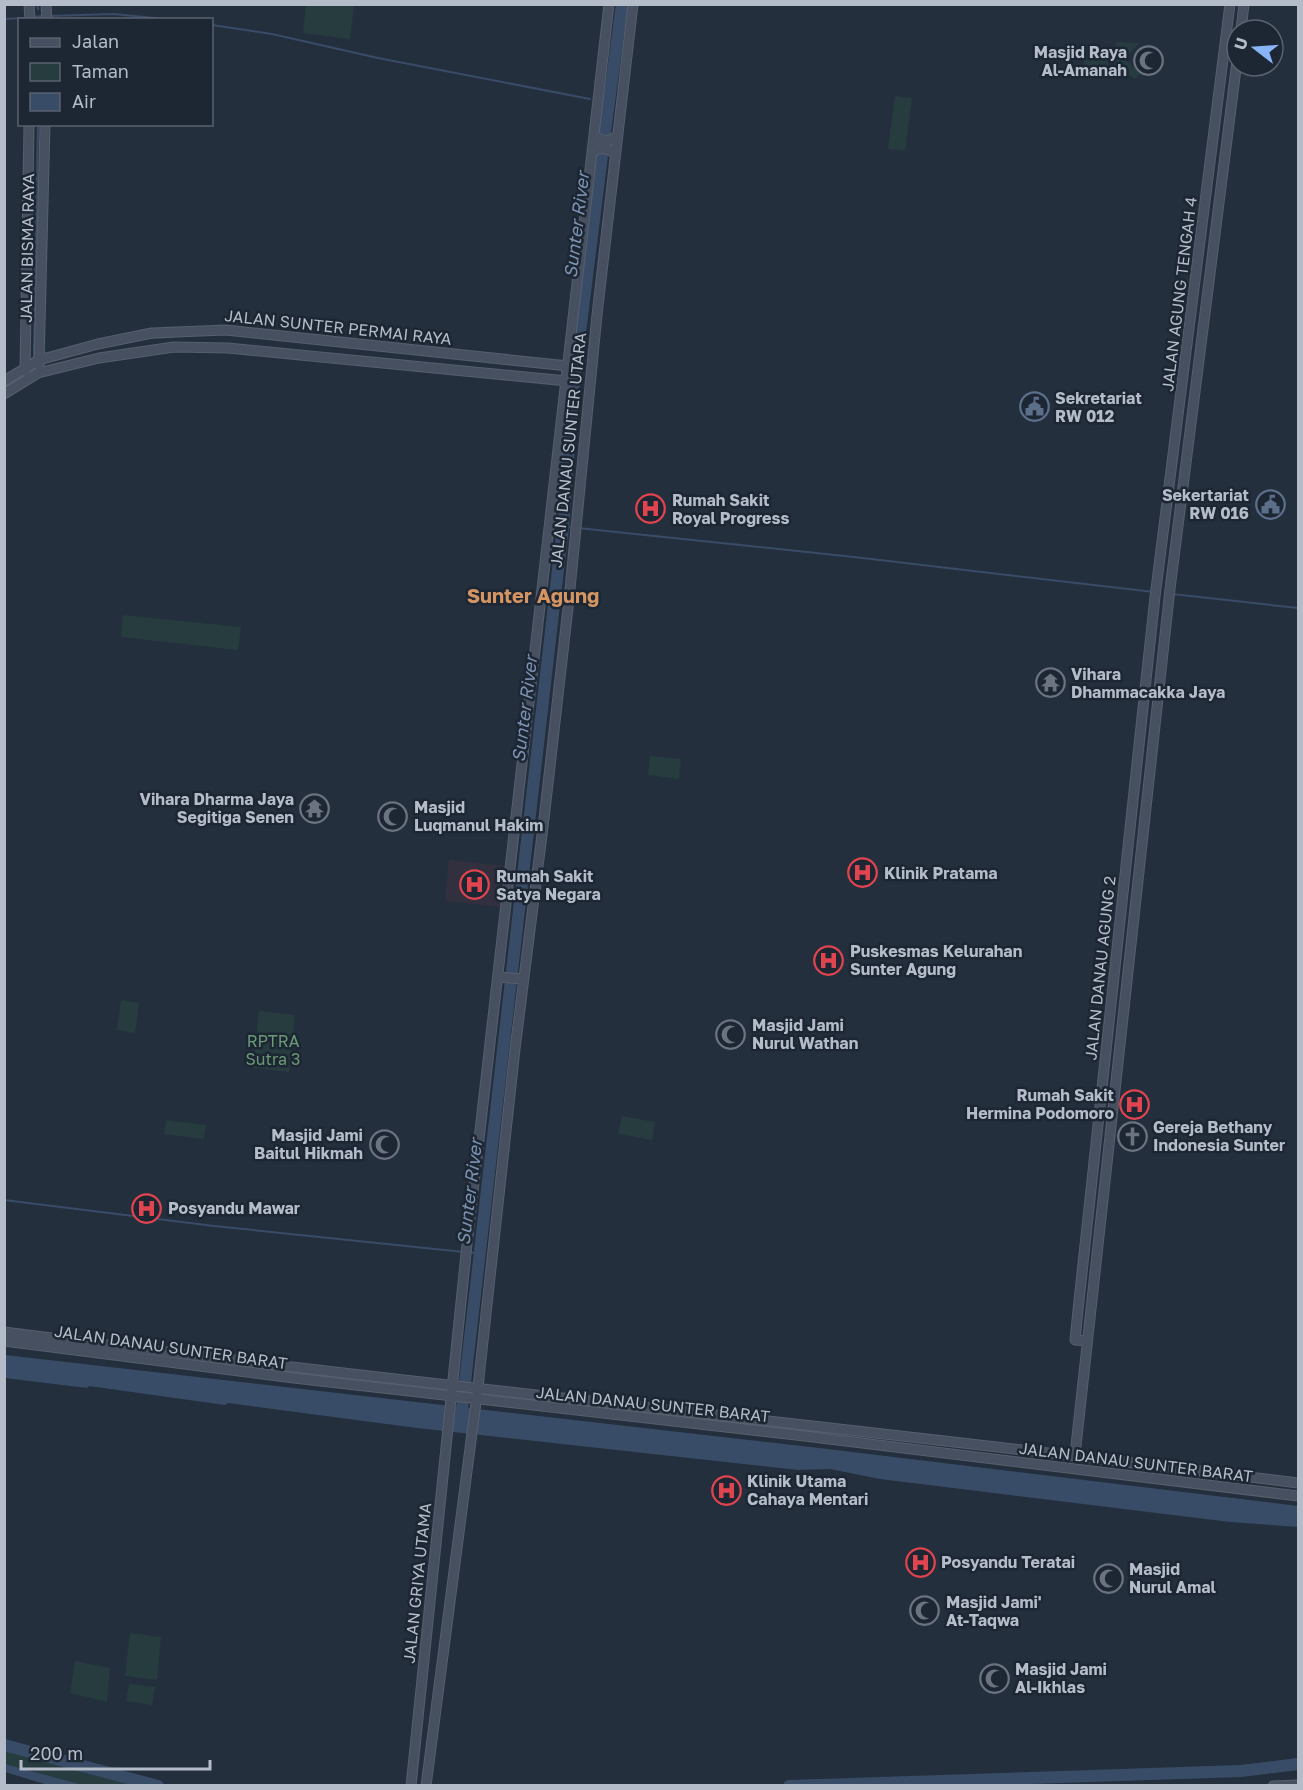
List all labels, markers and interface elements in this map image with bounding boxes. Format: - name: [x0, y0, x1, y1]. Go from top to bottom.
- legend: [18, 18, 213, 126]
- north arrow: [1225, 18, 1285, 78]
- text: Jalan: [72, 30, 119, 52]
- text: U: [1229, 35, 1252, 52]
- place label: Masjid Raya Al-Amanah: [1034, 42, 1127, 80]
- mosque icon: Masjid Raya Al-Amanah: [1132, 45, 1164, 77]
- text: Taman: [72, 60, 129, 82]
- text: Air: [72, 90, 96, 112]
- water label: Sunter River: [559, 168, 594, 279]
- street label: JALAN BISMA RAYA: [16, 173, 38, 323]
- street label: JALAN AGUNG TENGAH 4: [1157, 196, 1201, 392]
- street label: JALAN SUNTER PERMAI RAYA: [223, 305, 453, 349]
- street label: JALAN DANAU SUNTER UTARA: [546, 331, 590, 569]
- place label: Sekretariat RW 012: [1055, 388, 1142, 426]
- public building icon: Sekretariat RW 012: [1018, 391, 1050, 423]
- place label: Sekertariat RW 016: [1162, 485, 1249, 523]
- public building icon: Sekertariat RW 016: [1254, 488, 1286, 520]
- place label: Rumah Sakit Royal Progress: [672, 490, 789, 528]
- hospital icon: Rumah Sakit Royal Progress: [635, 493, 667, 525]
- district label: Sunter Agung: [467, 583, 599, 607]
- water label: Sunter River: [507, 652, 542, 763]
- place label: Vihara Dhammacakka Jaya: [1071, 664, 1225, 702]
- temple icon: Vihara Dhammacakka Jaya: [1034, 667, 1066, 699]
- place label: Vihara Dharma Jaya Segitiga Senen: [140, 789, 294, 827]
- temple icon: Vihara Dharma Jaya Segitiga Senen: [299, 792, 331, 824]
- place label: Masjid Luqmanul Hakim: [414, 797, 543, 835]
- mosque icon: Masjid Luqmanul Hakim: [377, 800, 409, 832]
- hospital icon: Klinik Pratama: [847, 857, 879, 889]
- place label: Klinik Pratama: [884, 863, 998, 883]
- place label: Rumah Sakit Satya Negara: [496, 866, 601, 904]
- hospital icon: Rumah Sakit Satya Negara: [459, 869, 491, 901]
- street label: JALAN DANAU AGUNG 2: [1080, 875, 1120, 1061]
- place label: Puskesmas Kelurahan Sunter Agung: [850, 941, 1022, 979]
- hospital icon: Puskesmas Kelurahan Sunter Agung: [813, 944, 845, 976]
- place label: Masjid Jami Nurul Wathan: [752, 1015, 858, 1053]
- mosque icon: Masjid Jami Nurul Wathan: [715, 1018, 747, 1050]
- park label: RPTRA Sutra 3: [246, 1031, 300, 1069]
- place label: Rumah Sakit Hermina Podomoro: [966, 1085, 1114, 1123]
- hospital icon: Rumah Sakit Hermina Podomoro: [1119, 1088, 1151, 1120]
- place label: Gereja Bethany Indonesia Sunter: [1153, 1117, 1285, 1155]
- church icon: Gereja Bethany Indonesia Sunter: [1116, 1120, 1148, 1152]
- place label: Masjid Jami Baitul Hikmah: [254, 1125, 363, 1163]
- mosque icon: Masjid Jami Baitul Hikmah: [368, 1128, 400, 1160]
- water label: Sunter River: [452, 1135, 487, 1246]
- hospital icon: Posyandu Mawar: [131, 1192, 163, 1224]
- place label: Posyandu Mawar: [168, 1198, 300, 1218]
- street label: JALAN DANAU SUNTER BARAT: [53, 1321, 289, 1373]
- street label: JALAN DANAU SUNTER BARAT: [535, 1382, 771, 1426]
- street label: JALAN DANAU SUNTER BARAT: [1018, 1438, 1254, 1486]
- place label: Klinik Utama Cahaya Mentari: [747, 1471, 868, 1509]
- hospital icon: Klinik Utama Cahaya Mentari: [710, 1474, 742, 1506]
- street label: JALAN GRIYA UTAMA: [399, 1501, 435, 1664]
- hospital icon: Posyandu Teratai: [904, 1546, 936, 1578]
- place label: Posyandu Teratai: [941, 1552, 1075, 1572]
- place label: Masjid Nurul Amal: [1129, 1559, 1216, 1597]
- mosque icon: Masjid Nurul Amal: [1092, 1562, 1124, 1594]
- place label: Masjid Jami' At-Taqwa: [946, 1592, 1042, 1630]
- mosque icon: Masjid Jami' At-Taqwa: [909, 1595, 941, 1627]
- place label: Masjid Jami Al-Ikhlas: [1015, 1659, 1107, 1697]
- mosque icon: Masjid Jami Al-Ikhlas: [978, 1662, 1010, 1694]
- scale bar: [21, 1733, 210, 1771]
- text: 200 m: [30, 1742, 83, 1764]

